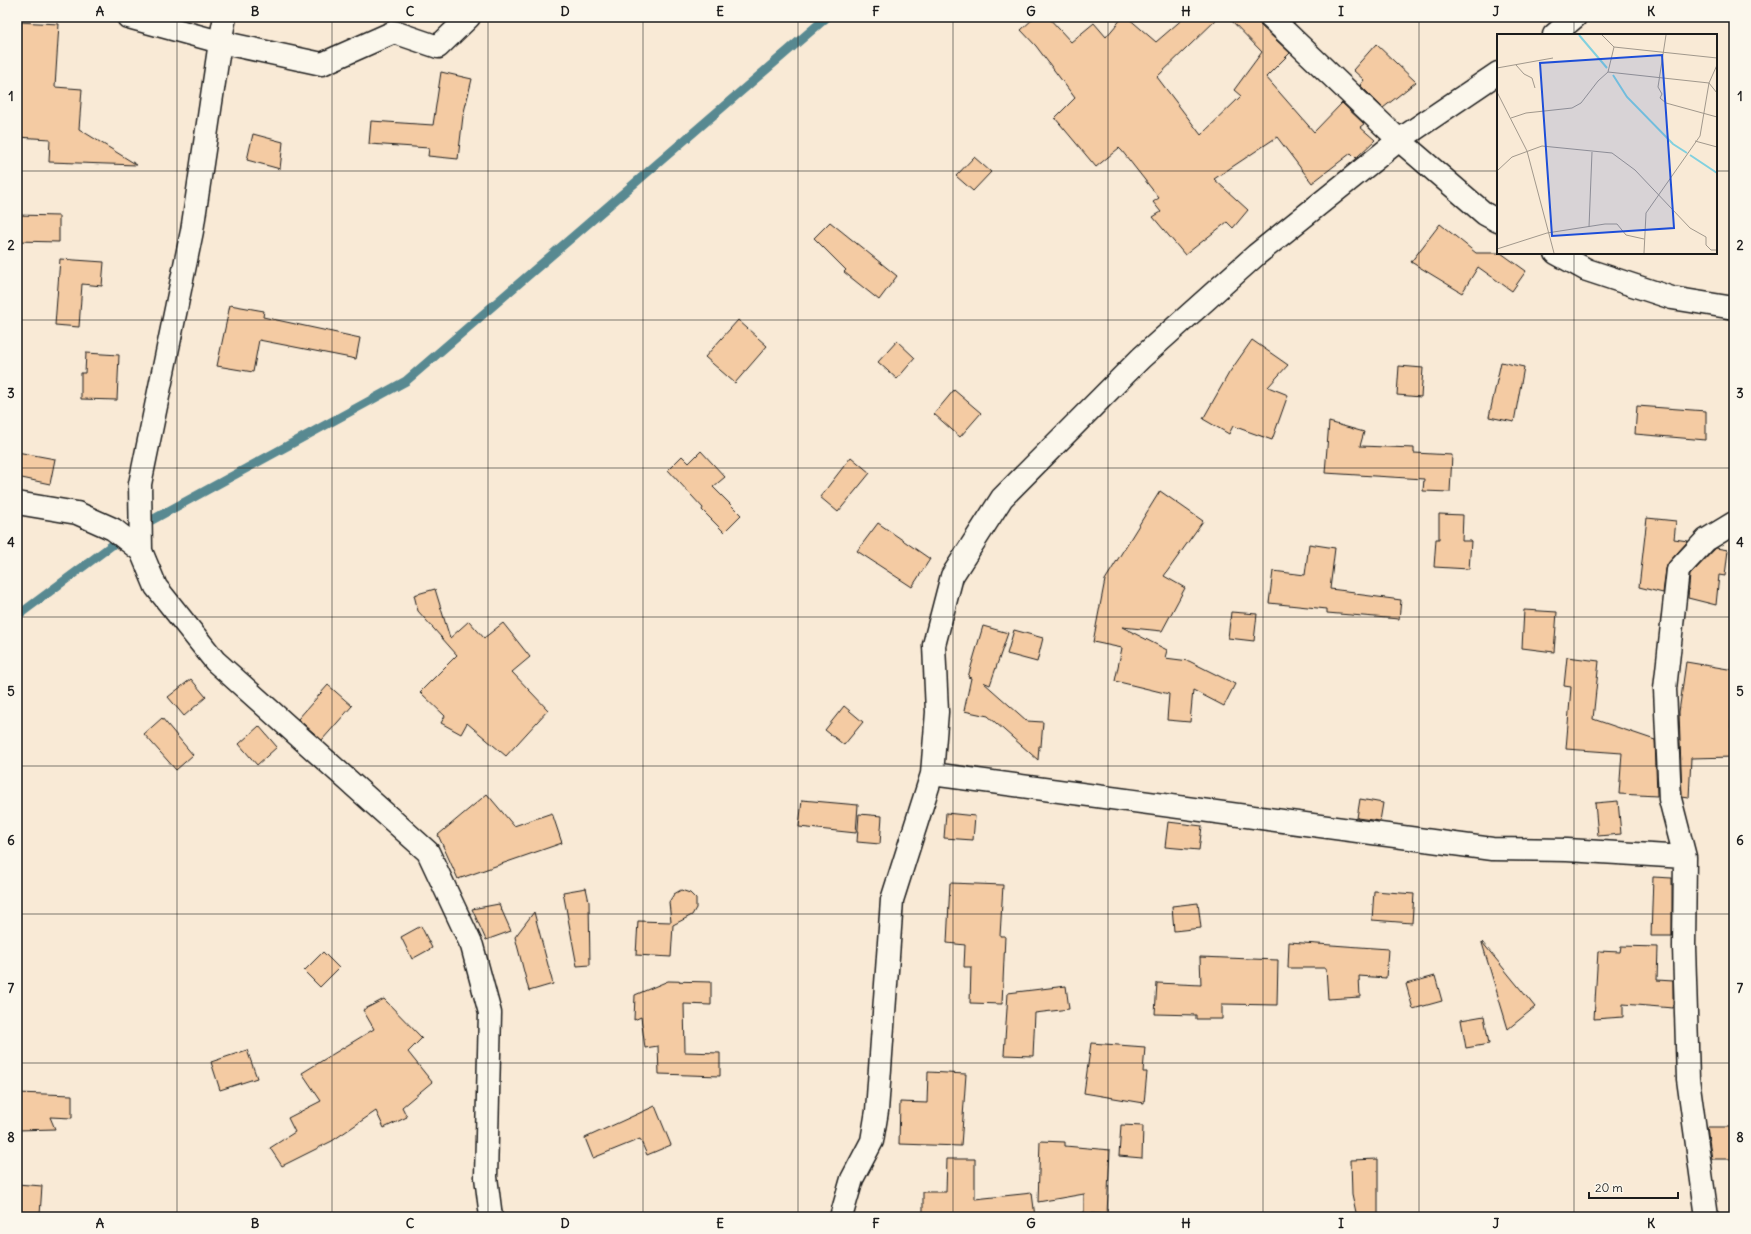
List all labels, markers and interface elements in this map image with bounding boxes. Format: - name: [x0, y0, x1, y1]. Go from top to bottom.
- text: A: [96, 3, 105, 20]
- text: B: [251, 3, 260, 20]
- text: C: [406, 3, 415, 20]
- text: D: [560, 3, 570, 20]
- text: E: [716, 3, 724, 20]
- text: F: [872, 3, 880, 20]
- text: G: [1026, 3, 1036, 20]
- text: H: [1181, 3, 1191, 20]
- text: I: [1338, 3, 1344, 20]
- text: J: [1493, 3, 1500, 20]
- text: K: [1647, 3, 1656, 20]
- inset map: [1497, 34, 1717, 254]
- text: 1: [8, 88, 14, 105]
- text: 1: [1737, 88, 1743, 105]
- text: 2: [7, 237, 15, 254]
- text: 2: [1736, 237, 1744, 254]
- text: 3: [7, 385, 15, 402]
- text: 3: [1736, 385, 1744, 402]
- text: 4: [7, 534, 15, 551]
- text: 4: [1736, 534, 1744, 551]
- text: 5: [7, 683, 15, 700]
- text: 5: [1736, 683, 1744, 700]
- text: 6: [7, 832, 15, 849]
- text: 6: [1736, 832, 1744, 849]
- text: 7: [8, 980, 15, 997]
- text: 7: [1737, 980, 1744, 997]
- text: 8: [7, 1129, 15, 1146]
- text: 8: [1736, 1129, 1744, 1146]
- scale bar: [1589, 1174, 1678, 1200]
- text: 20 m: [1595, 1180, 1623, 1195]
- text: A: [96, 1215, 105, 1232]
- text: B: [251, 1215, 260, 1232]
- text: C: [406, 1215, 415, 1232]
- text: D: [560, 1215, 570, 1232]
- text: E: [716, 1215, 724, 1232]
- text: F: [872, 1215, 880, 1232]
- text: G: [1026, 1215, 1036, 1232]
- text: H: [1181, 1215, 1191, 1232]
- text: I: [1338, 1215, 1344, 1232]
- text: J: [1493, 1215, 1500, 1232]
- text: K: [1647, 1215, 1656, 1232]

